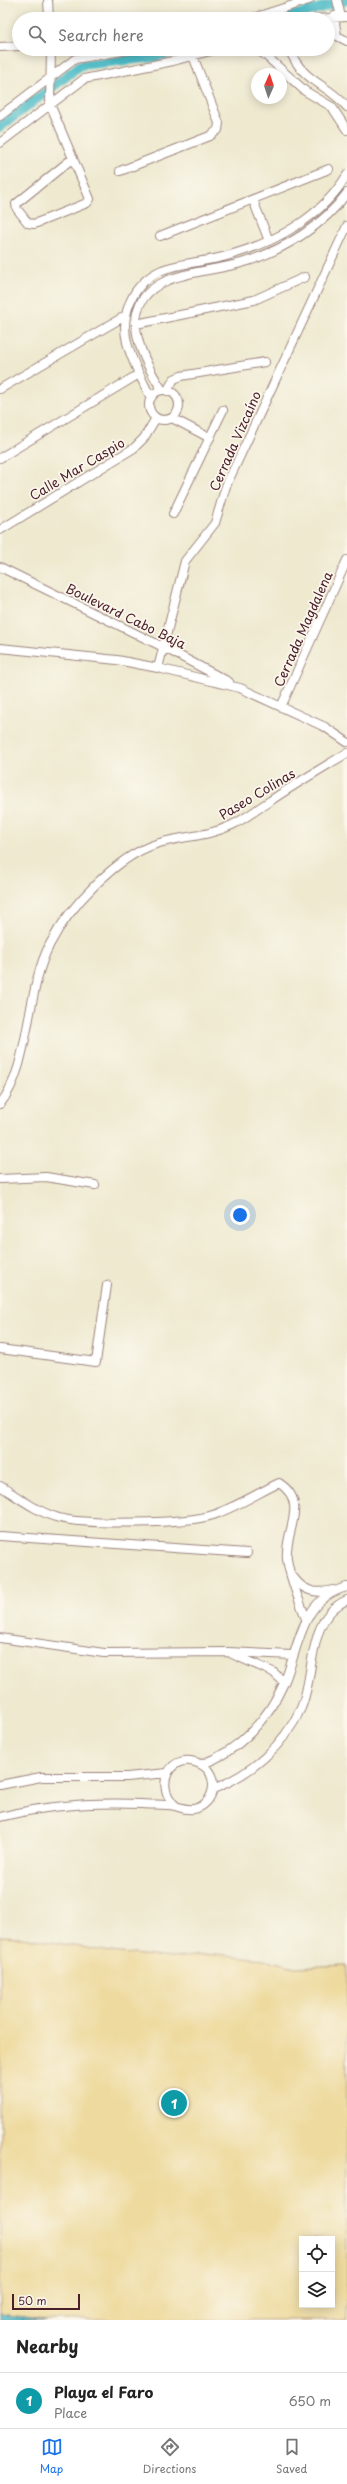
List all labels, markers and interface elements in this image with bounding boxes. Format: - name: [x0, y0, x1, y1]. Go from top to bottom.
- search box: [12, 12, 335, 56]
- icon: search: [26, 23, 48, 45]
- text: Search here: [58, 23, 144, 46]
- north arrow: [251, 68, 287, 104]
- street label: Cerrada Vizcaíno: [204, 388, 265, 494]
- street label: Calle Mar Caspio: [26, 433, 128, 505]
- street label: Cerrada Magdalena: [268, 567, 337, 690]
- street label: Boulevard Cabo Baja: [63, 578, 190, 653]
- street label: Paseo Colinas: [215, 763, 299, 824]
- your location: [230, 1205, 250, 1225]
- pin: 1: [161, 2088, 187, 2118]
- map controls: [299, 2236, 335, 2308]
- button: locate: [299, 2236, 335, 2272]
- button: layers: [299, 2272, 335, 2308]
- scale bar: [12, 2292, 80, 2311]
- text: 50 m: [18, 2292, 47, 2309]
- text: Nearby: [16, 2333, 78, 2359]
- text: Playa el Faro: [54, 2380, 153, 2403]
- text: 1: [26, 2391, 32, 2410]
- text: 650 m: [289, 2391, 331, 2410]
- text: Place: [54, 2403, 87, 2422]
- tab: Map: [40, 2436, 63, 2477]
- tab: Directions: [143, 2436, 196, 2477]
- tab: Saved: [276, 2436, 307, 2477]

